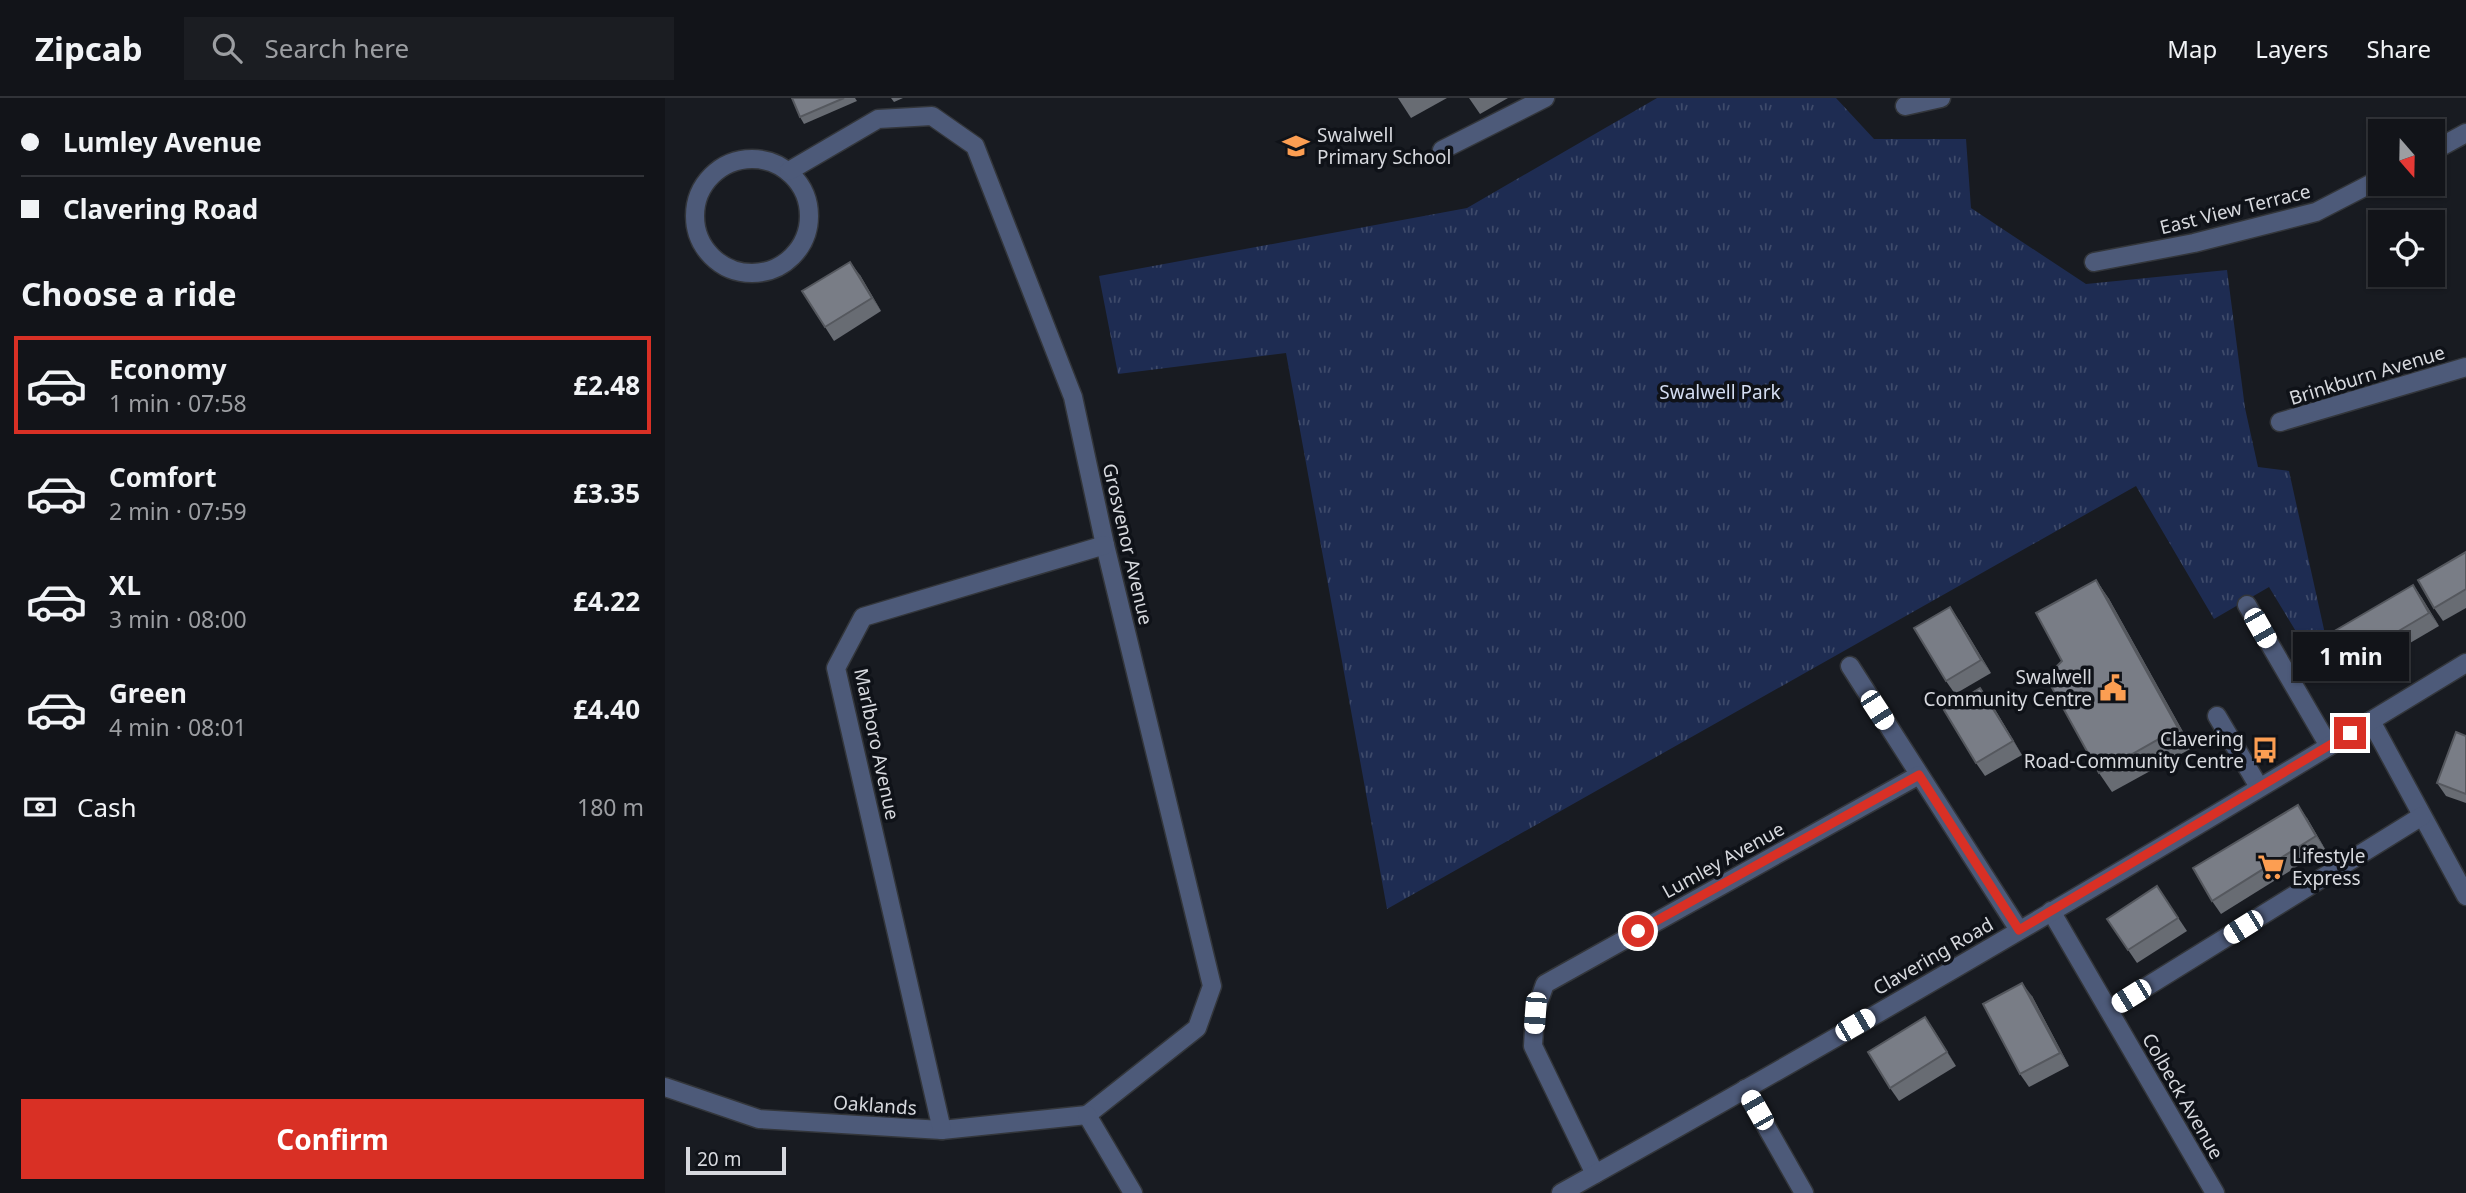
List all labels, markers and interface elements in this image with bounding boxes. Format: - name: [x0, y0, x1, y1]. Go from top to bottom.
- search box: [184, 17, 674, 80]
- text: Zipcab: [35, 26, 142, 71]
- icon: search: [208, 29, 246, 67]
- text: Search here: [264, 30, 409, 66]
- text: Map: [2167, 32, 2217, 65]
- text: Layers: [2255, 32, 2329, 65]
- text: Share: [2367, 32, 2431, 65]
- north arrow: [2368, 119, 2445, 196]
- map controls: [2368, 119, 2445, 287]
- place label: Swalwell Primary School: [1317, 122, 1451, 170]
- text: Lumley Avenue: [63, 124, 262, 160]
- school or university icon: Swalwell Primary School: [1281, 131, 1311, 161]
- street label: East View Terrace: [2157, 178, 2313, 240]
- text: Clavering Road: [63, 191, 258, 227]
- button: locate: [2368, 210, 2445, 287]
- text: Choose a ride: [21, 272, 237, 315]
- street label: Brinkburn Avenue: [2286, 339, 2448, 411]
- text: Economy: [109, 351, 227, 387]
- icon: car: [25, 354, 88, 417]
- text: £2.48: [573, 367, 640, 403]
- park label: Swalwell Park: [1659, 379, 1781, 405]
- text: 1 min · 07:58: [109, 387, 247, 419]
- text: Comfort: [109, 459, 217, 495]
- street label: Grosvenor Avenue: [1097, 461, 1159, 627]
- icon: car: [25, 462, 88, 525]
- text: £3.35: [573, 475, 640, 511]
- text: 2 min · 07:59: [109, 495, 247, 527]
- text: XL: [109, 567, 141, 603]
- icon: car: [25, 570, 88, 633]
- text: £4.22: [573, 583, 640, 619]
- text: 3 min · 08:00: [109, 603, 247, 635]
- car: [2241, 605, 2280, 651]
- callout: 1 min: [2292, 632, 2408, 680]
- text: 1 min: [2319, 640, 2383, 672]
- place label: Swalwell Community Centre: [1924, 664, 2092, 712]
- street label: Marlboro Avenue: [848, 666, 906, 822]
- public building icon: Swalwell Community Centre: [2098, 673, 2128, 703]
- text: Green: [109, 675, 187, 711]
- icon: car: [25, 678, 88, 741]
- car: [1857, 687, 1898, 733]
- text: £4.40: [573, 691, 640, 727]
- text: 4 min · 08:01: [109, 711, 247, 743]
- route end: [2334, 717, 2366, 749]
- place label: Clavering Road-Community Centre: [2024, 726, 2244, 774]
- bus stop icon: Clavering Road-Community Centre: [2250, 735, 2280, 765]
- icon: cash: [21, 788, 59, 826]
- text: Cash: [77, 789, 137, 825]
- text: 180 m: [577, 791, 644, 823]
- street label: Lumley Avenue: [1657, 816, 1789, 904]
- place label: Lifestyle Express: [2292, 843, 2365, 891]
- supermarket icon: Lifestyle Express: [2256, 852, 2286, 882]
- car: [2220, 907, 2267, 947]
- street label: Clavering Road: [1868, 911, 1998, 1001]
- route start: [1622, 915, 1654, 947]
- car: [2108, 976, 2155, 1016]
- car: [1524, 991, 1547, 1035]
- car: [1832, 1005, 1879, 1045]
- street label: Colbeck Avenue: [2136, 1028, 2230, 1164]
- car: [1738, 1087, 1777, 1133]
- street label: Oaklands: [832, 1089, 918, 1121]
- button: Confirm: [21, 1099, 644, 1179]
- scale bar: [686, 1144, 786, 1176]
- text: 20 m: [697, 1146, 741, 1172]

